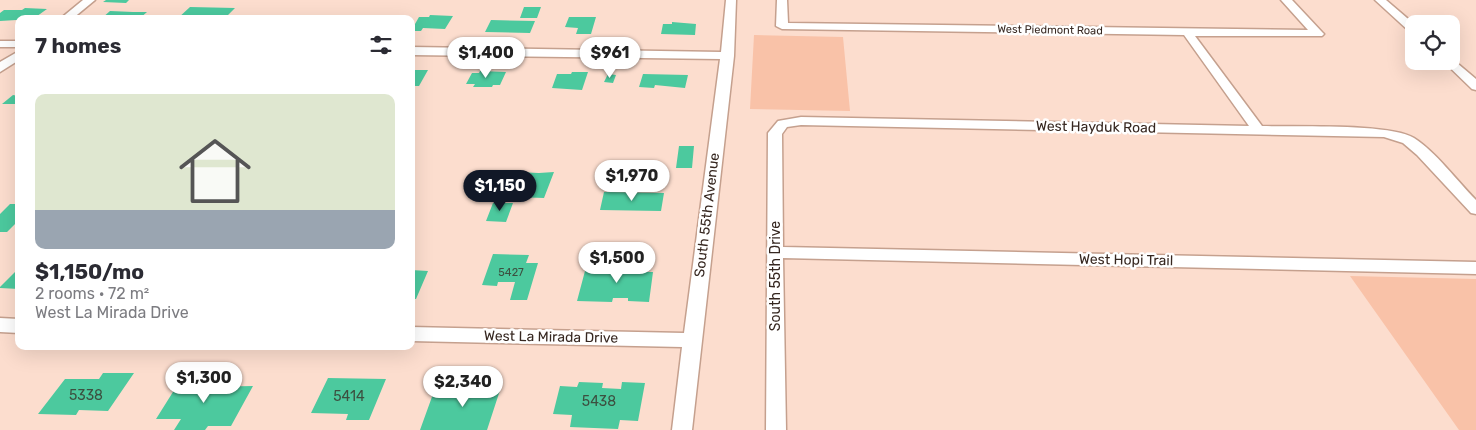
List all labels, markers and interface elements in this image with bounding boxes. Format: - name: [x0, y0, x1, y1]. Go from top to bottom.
- map controls: [1405, 15, 1460, 70]
- button: locate: [1405, 15, 1460, 70]
- street label: West Piedmont Road: [997, 23, 1103, 37]
- icon: filters: [367, 31, 395, 59]
- text: 7 homes: [35, 33, 121, 58]
- pin: $1,400: [445, 36, 527, 79]
- pin: $961: [580, 36, 640, 79]
- text: $1,400: [458, 43, 514, 62]
- text: $961: [591, 43, 629, 62]
- street label: West Hayduk Road: [1036, 117, 1156, 137]
- icon: home: [170, 126, 260, 216]
- street label: South 55th Avenue: [691, 152, 723, 278]
- pin: $1,970: [591, 160, 673, 202]
- text: $1,970: [606, 166, 658, 185]
- pin: $1,150: [459, 170, 541, 212]
- text: $1,150: [474, 176, 526, 195]
- street label: South 55th Drive: [767, 221, 784, 331]
- pin: $1,500: [576, 242, 658, 284]
- text: $1,500: [589, 248, 645, 267]
- street label: West Hopi Trail: [1079, 251, 1173, 269]
- text: $1,150/mo: [35, 259, 144, 284]
- house number: 5427: [498, 266, 524, 279]
- text: 2 rooms · 72 m²: [35, 284, 149, 303]
- text: West La Mirada Drive: [35, 303, 189, 322]
- street label: West La Mirada Drive: [484, 327, 619, 347]
- pin: $1,300: [163, 362, 245, 404]
- pin: $2,340: [422, 366, 504, 408]
- text: $1,300: [176, 368, 232, 387]
- text: $2,340: [434, 372, 492, 391]
- house number: 5338: [69, 387, 103, 404]
- house number: 5414: [333, 388, 365, 405]
- house number: 5438: [582, 393, 616, 410]

